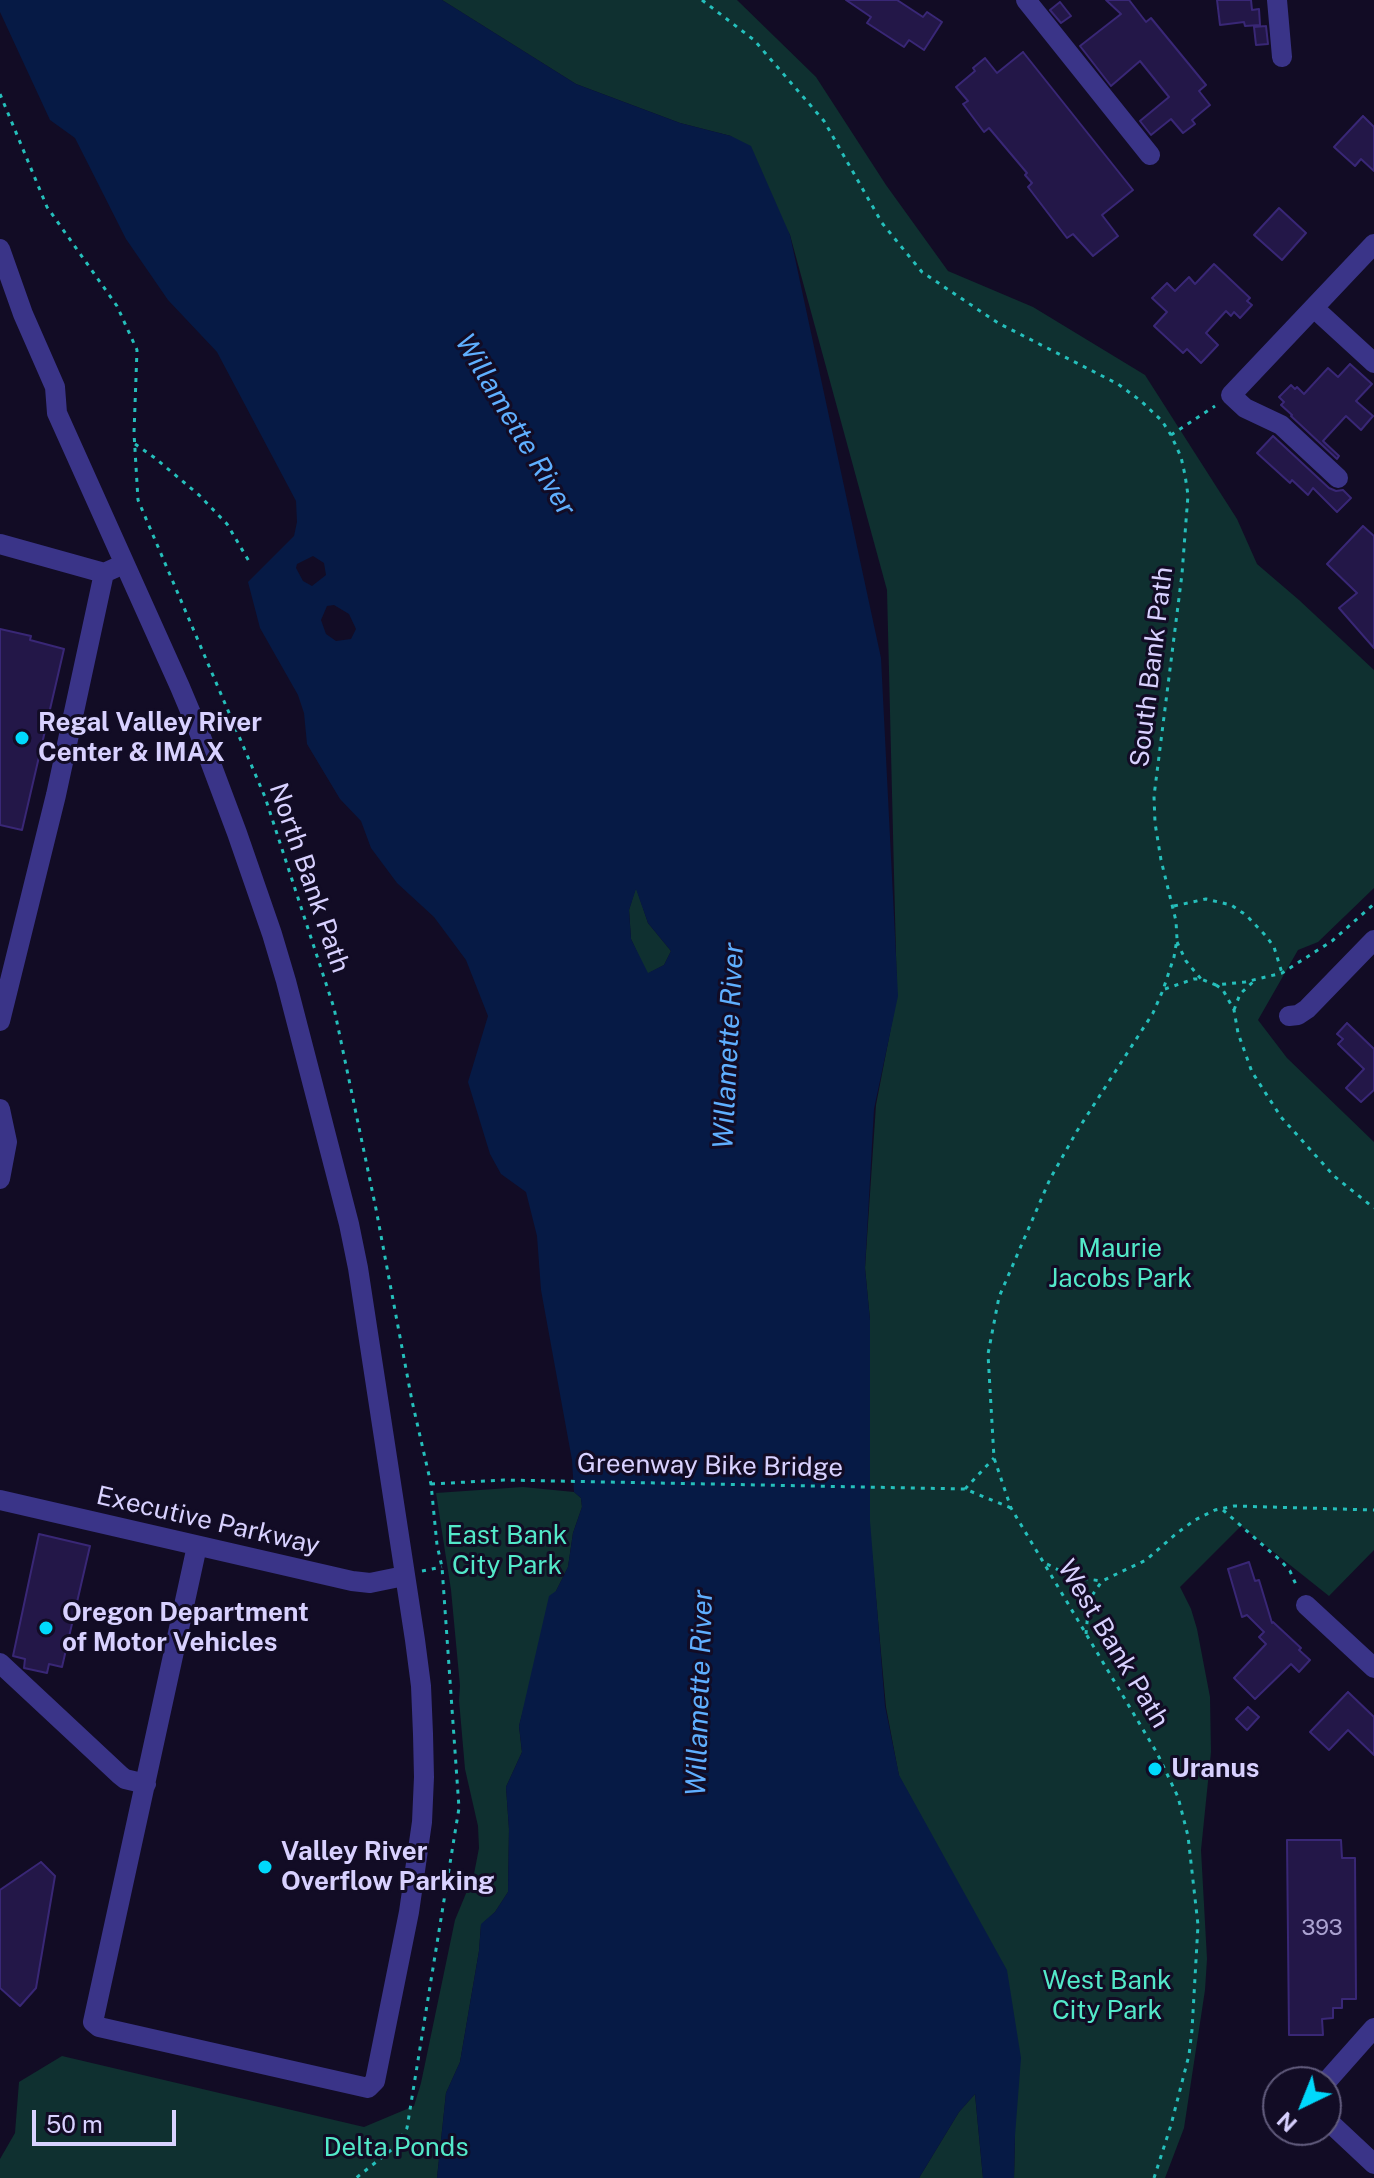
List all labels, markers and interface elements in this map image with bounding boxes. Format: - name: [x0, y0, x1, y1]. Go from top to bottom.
- water label: Willamette River: [447, 328, 583, 522]
- street label: South Bank Path: [1124, 565, 1180, 769]
- place label: Regal Valley River Center & IMAX: [38, 707, 262, 768]
- marker: Regal Valley River Center & IMAX: [13, 729, 31, 747]
- street label: North Bank Path: [262, 779, 356, 977]
- water label: Willamette River: [707, 942, 751, 1150]
- park label: Maurie Jacobs Park: [1048, 1233, 1192, 1294]
- street label: Greenway Bike Bridge: [577, 1448, 843, 1484]
- street label: Executive Parkway: [93, 1480, 323, 1562]
- park label: East Bank City Park: [447, 1520, 567, 1582]
- street label: West Bank Path: [1051, 1554, 1175, 1734]
- water label: Willamette River: [680, 1589, 720, 1797]
- place label: Oregon Department of Motor Vehicles: [62, 1597, 309, 1658]
- marker: Oregon Department of Motor Vehicles: [37, 1619, 55, 1637]
- place label: Uranus: [1171, 1753, 1260, 1785]
- marker: Uranus: [1146, 1760, 1164, 1778]
- place label: Valley River Overflow Parking: [281, 1836, 494, 1898]
- marker: Valley River Overflow Parking: [256, 1858, 274, 1876]
- house number: 393: [1301, 1915, 1343, 1941]
- park label: West Bank City Park: [1043, 1965, 1171, 2026]
- north arrow: [1262, 2066, 1342, 2146]
- scale bar: [36, 2094, 180, 2144]
- text: N: [1272, 2107, 1302, 2137]
- text: 50 m: [46, 2110, 103, 2138]
- park label: Delta Ponds: [323, 2132, 469, 2164]

